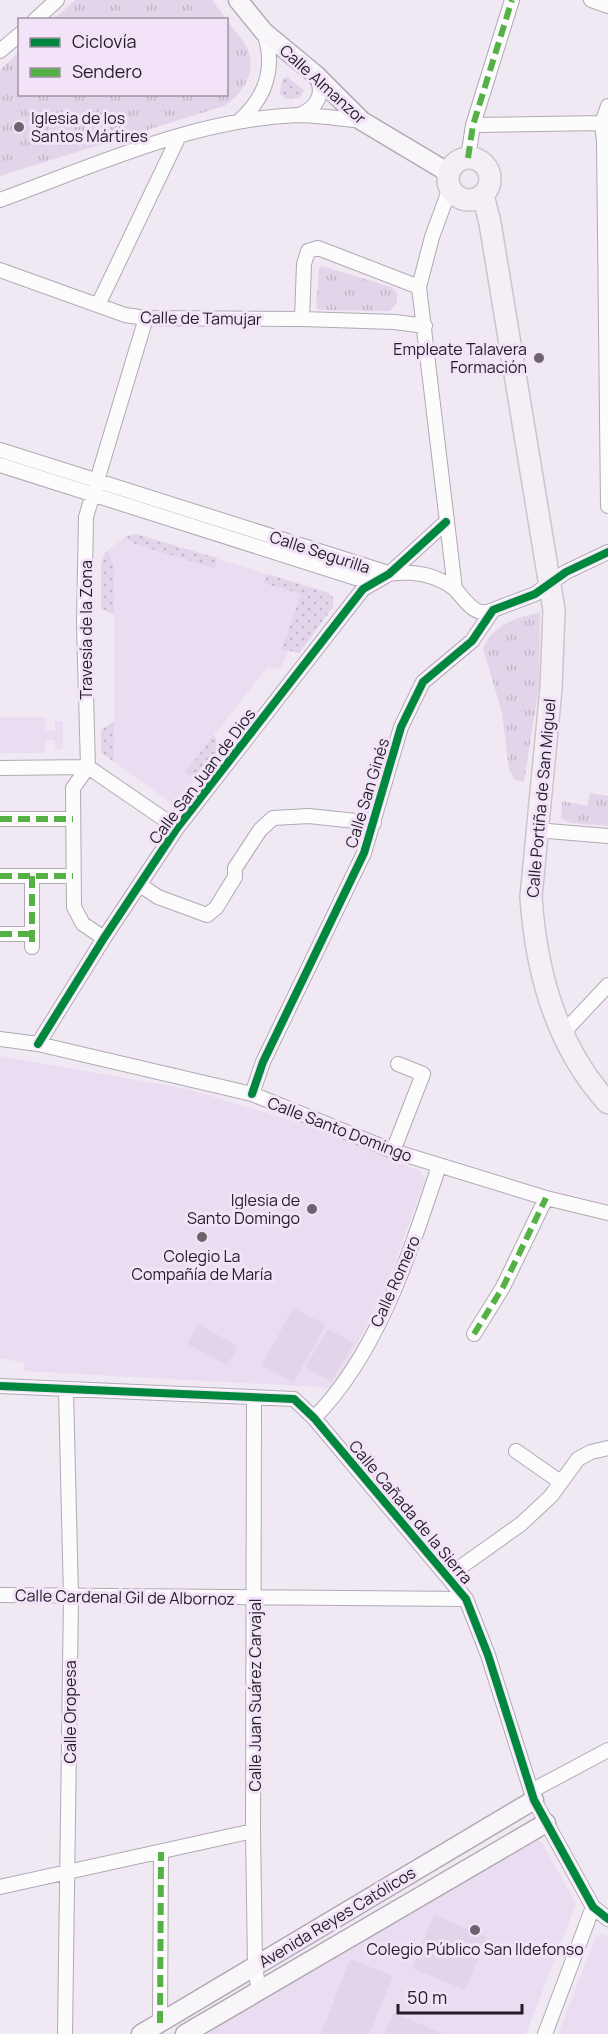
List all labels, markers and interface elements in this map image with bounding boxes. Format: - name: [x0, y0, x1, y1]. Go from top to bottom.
- legend: [18, 18, 228, 96]
- text: Ciclovía: [72, 29, 137, 53]
- street label: Calle Almanzor: [275, 39, 371, 129]
- text: Sendero: [72, 59, 142, 83]
- place label: Iglesia de los Santos Mártires: [31, 107, 148, 147]
- marker: Iglesia de los Santos Mártires: [12, 120, 26, 134]
- street label: Calle de Tamujar: [140, 306, 262, 330]
- place label: Empleate Talavera Formación: [393, 338, 527, 378]
- marker: Empleate Talavera Formación: [532, 351, 546, 365]
- street label: Calle Segurilla: [267, 525, 373, 579]
- street label: Travesía de la Zona: [75, 560, 97, 700]
- street label: Calle Portiña de San Miguel: [521, 698, 561, 898]
- street label: Calle San Juan de Dios: [144, 704, 260, 848]
- street label: Calle San Ginés: [340, 735, 394, 851]
- street label: Calle Santo Domingo: [264, 1091, 416, 1167]
- place label: Iglesia de Santo Domingo: [187, 1189, 300, 1229]
- marker: Iglesia de Santo Domingo: [305, 1202, 319, 1216]
- marker: Colegio La Compañía de María: [195, 1230, 209, 1244]
- street label: Calle Romero: [365, 1232, 425, 1330]
- place label: Colegio La Compañía de María: [132, 1245, 272, 1285]
- street label: Calle Cañada de la Sierra: [344, 1435, 478, 1589]
- street label: Calle Cardenal Gil de Albornoz: [15, 1584, 235, 1610]
- street label: Calle Juan Suárez Carvajal: [244, 1598, 266, 1792]
- street label: Calle Oropesa: [59, 1660, 81, 1764]
- street label: Avenida Reyes Católicos: [254, 1861, 420, 1973]
- marker: Colegio Público San Ildefonso: [468, 1923, 482, 1937]
- place label: Colegio Público San Ildefonso: [366, 1938, 584, 1960]
- scale bar: [398, 1977, 522, 2015]
- text: 50 m: [407, 1985, 447, 2009]

